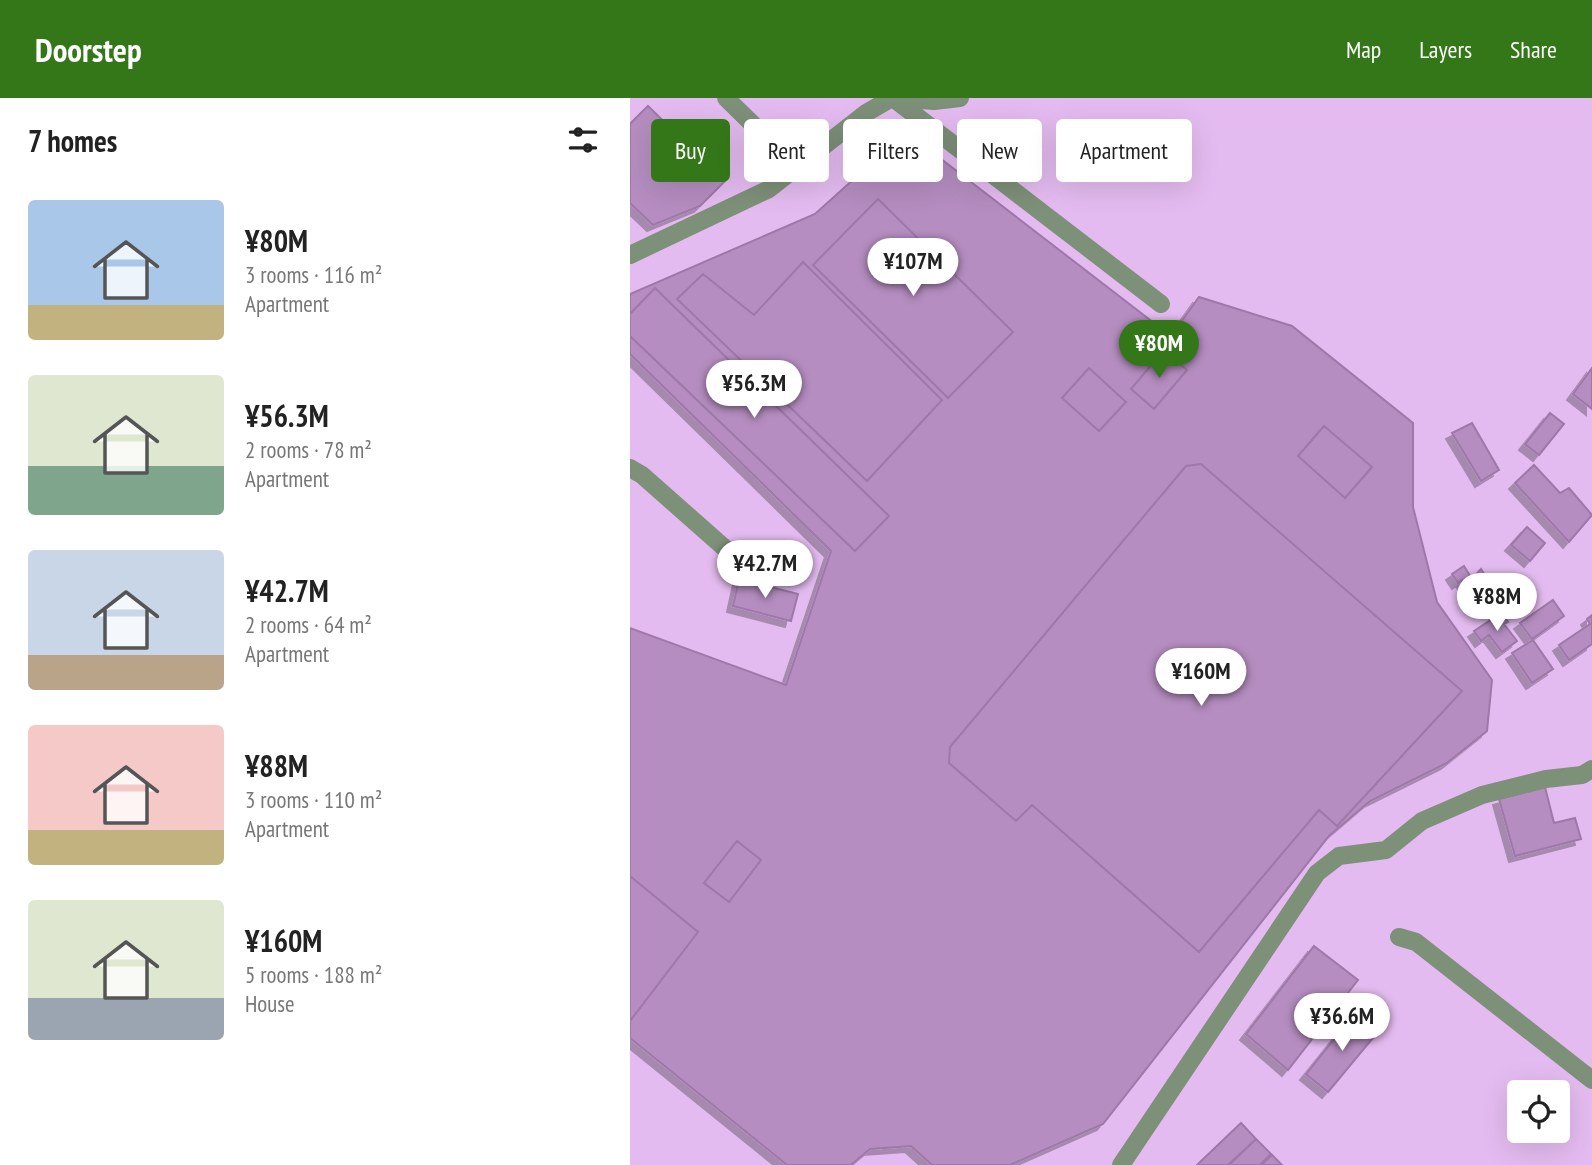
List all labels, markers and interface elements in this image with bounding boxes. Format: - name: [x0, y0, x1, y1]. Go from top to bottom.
- text: Doorstep: [35, 28, 142, 71]
- text: Map: [1346, 34, 1381, 65]
- text: Layers: [1419, 34, 1472, 65]
- text: Share: [1510, 34, 1557, 65]
- chip: Buy: [651, 119, 730, 182]
- chip: Rent: [744, 119, 829, 182]
- chip: Filters: [843, 119, 943, 182]
- chip: New: [957, 119, 1042, 182]
- chip: Apartment: [1056, 119, 1192, 182]
- text: 7 homes: [28, 121, 117, 160]
- icon: filters: [564, 121, 602, 159]
- text: ¥80M: [245, 221, 308, 260]
- icon: home: [84, 228, 168, 312]
- pin: ¥107M: [864, 238, 962, 298]
- text: ¥107M: [883, 246, 943, 275]
- text: 3 rooms · 116 m²: [245, 260, 382, 289]
- text: Apartment: [245, 289, 329, 318]
- pin: ¥80M: [1118, 320, 1200, 380]
- text: ¥80M: [1135, 328, 1183, 357]
- pin: ¥56.3M: [697, 360, 811, 420]
- text: ¥56.3M: [722, 368, 786, 397]
- text: ¥56.3M: [245, 396, 329, 435]
- icon: home: [84, 403, 168, 487]
- text: 2 rooms · 78 m²: [245, 435, 372, 464]
- text: Apartment: [245, 464, 329, 493]
- pin: ¥42.7M: [708, 540, 822, 600]
- text: ¥42.7M: [733, 548, 797, 577]
- text: ¥42.7M: [245, 571, 329, 610]
- pin: ¥88M: [1456, 574, 1538, 633]
- icon: home: [84, 578, 168, 662]
- text: ¥88M: [1473, 581, 1521, 610]
- text: 2 rooms · 64 m²: [245, 610, 372, 639]
- text: Apartment: [245, 639, 329, 668]
- pin: ¥160M: [1152, 648, 1250, 708]
- text: ¥160M: [1171, 656, 1231, 685]
- text: ¥88M: [245, 746, 308, 785]
- icon: home: [84, 753, 168, 837]
- text: 3 rooms · 110 m²: [245, 785, 382, 814]
- text: Apartment: [245, 814, 329, 843]
- text: ¥160M: [245, 921, 322, 960]
- icon: home: [84, 928, 168, 1012]
- text: 5 rooms · 188 m²: [245, 960, 382, 989]
- text: House: [245, 989, 295, 1018]
- pin: ¥36.6M: [1285, 993, 1399, 1053]
- text: ¥36.6M: [1310, 1001, 1374, 1030]
- map controls: [1507, 1080, 1570, 1143]
- button: locate: [1507, 1080, 1570, 1143]

